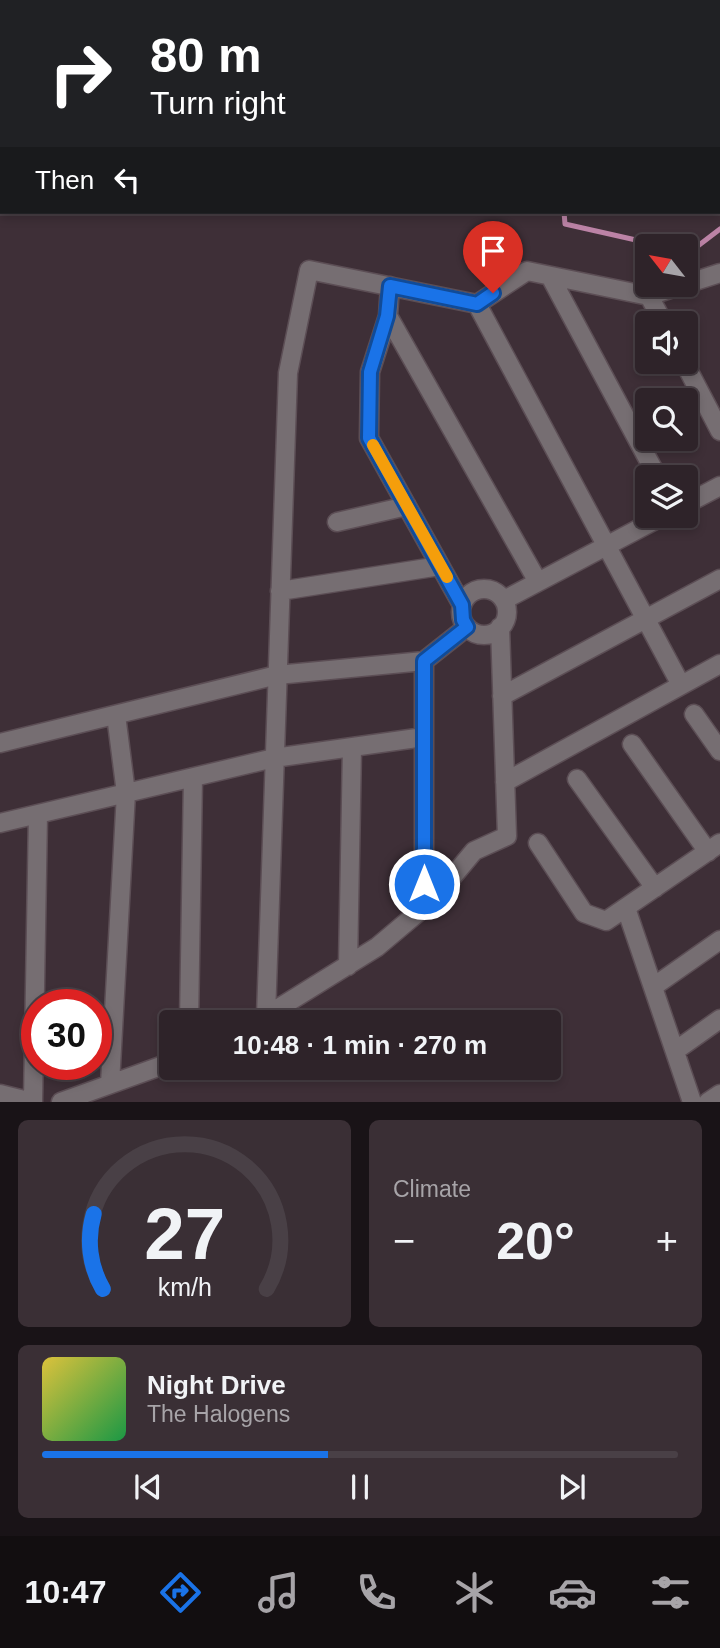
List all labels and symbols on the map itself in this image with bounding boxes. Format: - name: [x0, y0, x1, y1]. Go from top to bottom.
- pin: [463, 221, 523, 293]
- north arrow: [635, 234, 698, 298]
- position arrow: [387, 847, 461, 921]
- speed limit sign: 30: [21, 989, 112, 1080]

